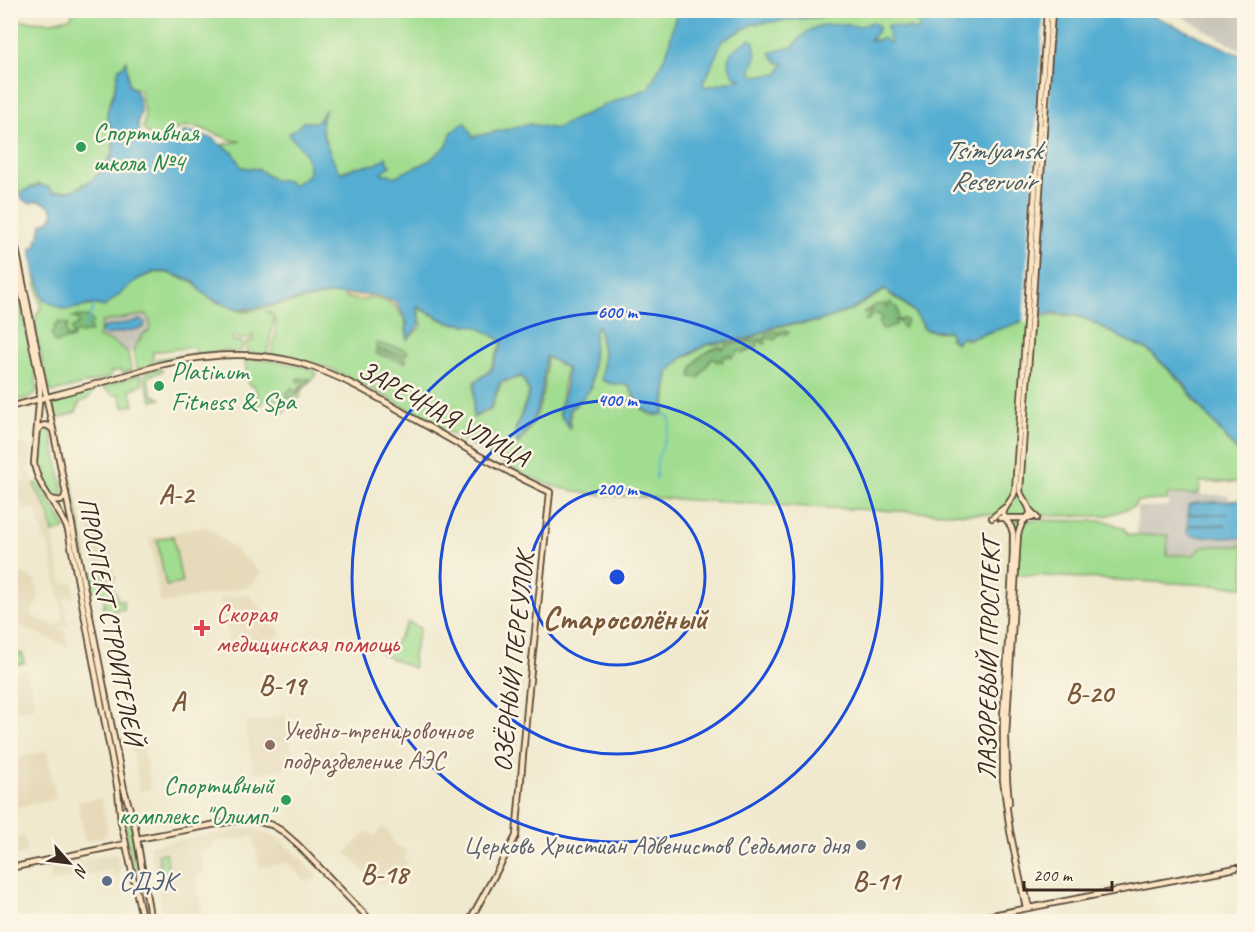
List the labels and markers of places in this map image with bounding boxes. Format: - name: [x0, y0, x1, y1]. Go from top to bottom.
- place label: Спортивная школа №4: [93, 116, 201, 179]
- marker: Спортивная школа №4: [74, 140, 88, 154]
- place label: Platinum Fitness & Spa: [171, 355, 297, 418]
- marker: Platinum Fitness & Spa: [152, 379, 166, 393]
- centre of rings: [607, 567, 627, 587]
- place label: Скорая медицинская помощь: [216, 597, 401, 660]
- marker: Скорая медицинская помощь: [193, 619, 211, 637]
- place label: Учебно-тренировочное подразделение АЭС: [282, 714, 474, 778]
- marker: Учебно-тренировочное подразделение АЭС: [263, 738, 277, 752]
- place label: Спортивный комплекс "Олимп": [118, 769, 279, 832]
- marker: Спортивный комплекс "Олимп": [279, 793, 293, 807]
- place label: Церковь Христиан Адвенистов Седьмого дня: [463, 829, 851, 862]
- marker: Церковь Христиан Адвенистов Седьмого дня: [854, 838, 868, 852]
- place label: СДЭК: [119, 865, 181, 898]
- marker: СДЭК: [100, 874, 114, 888]

